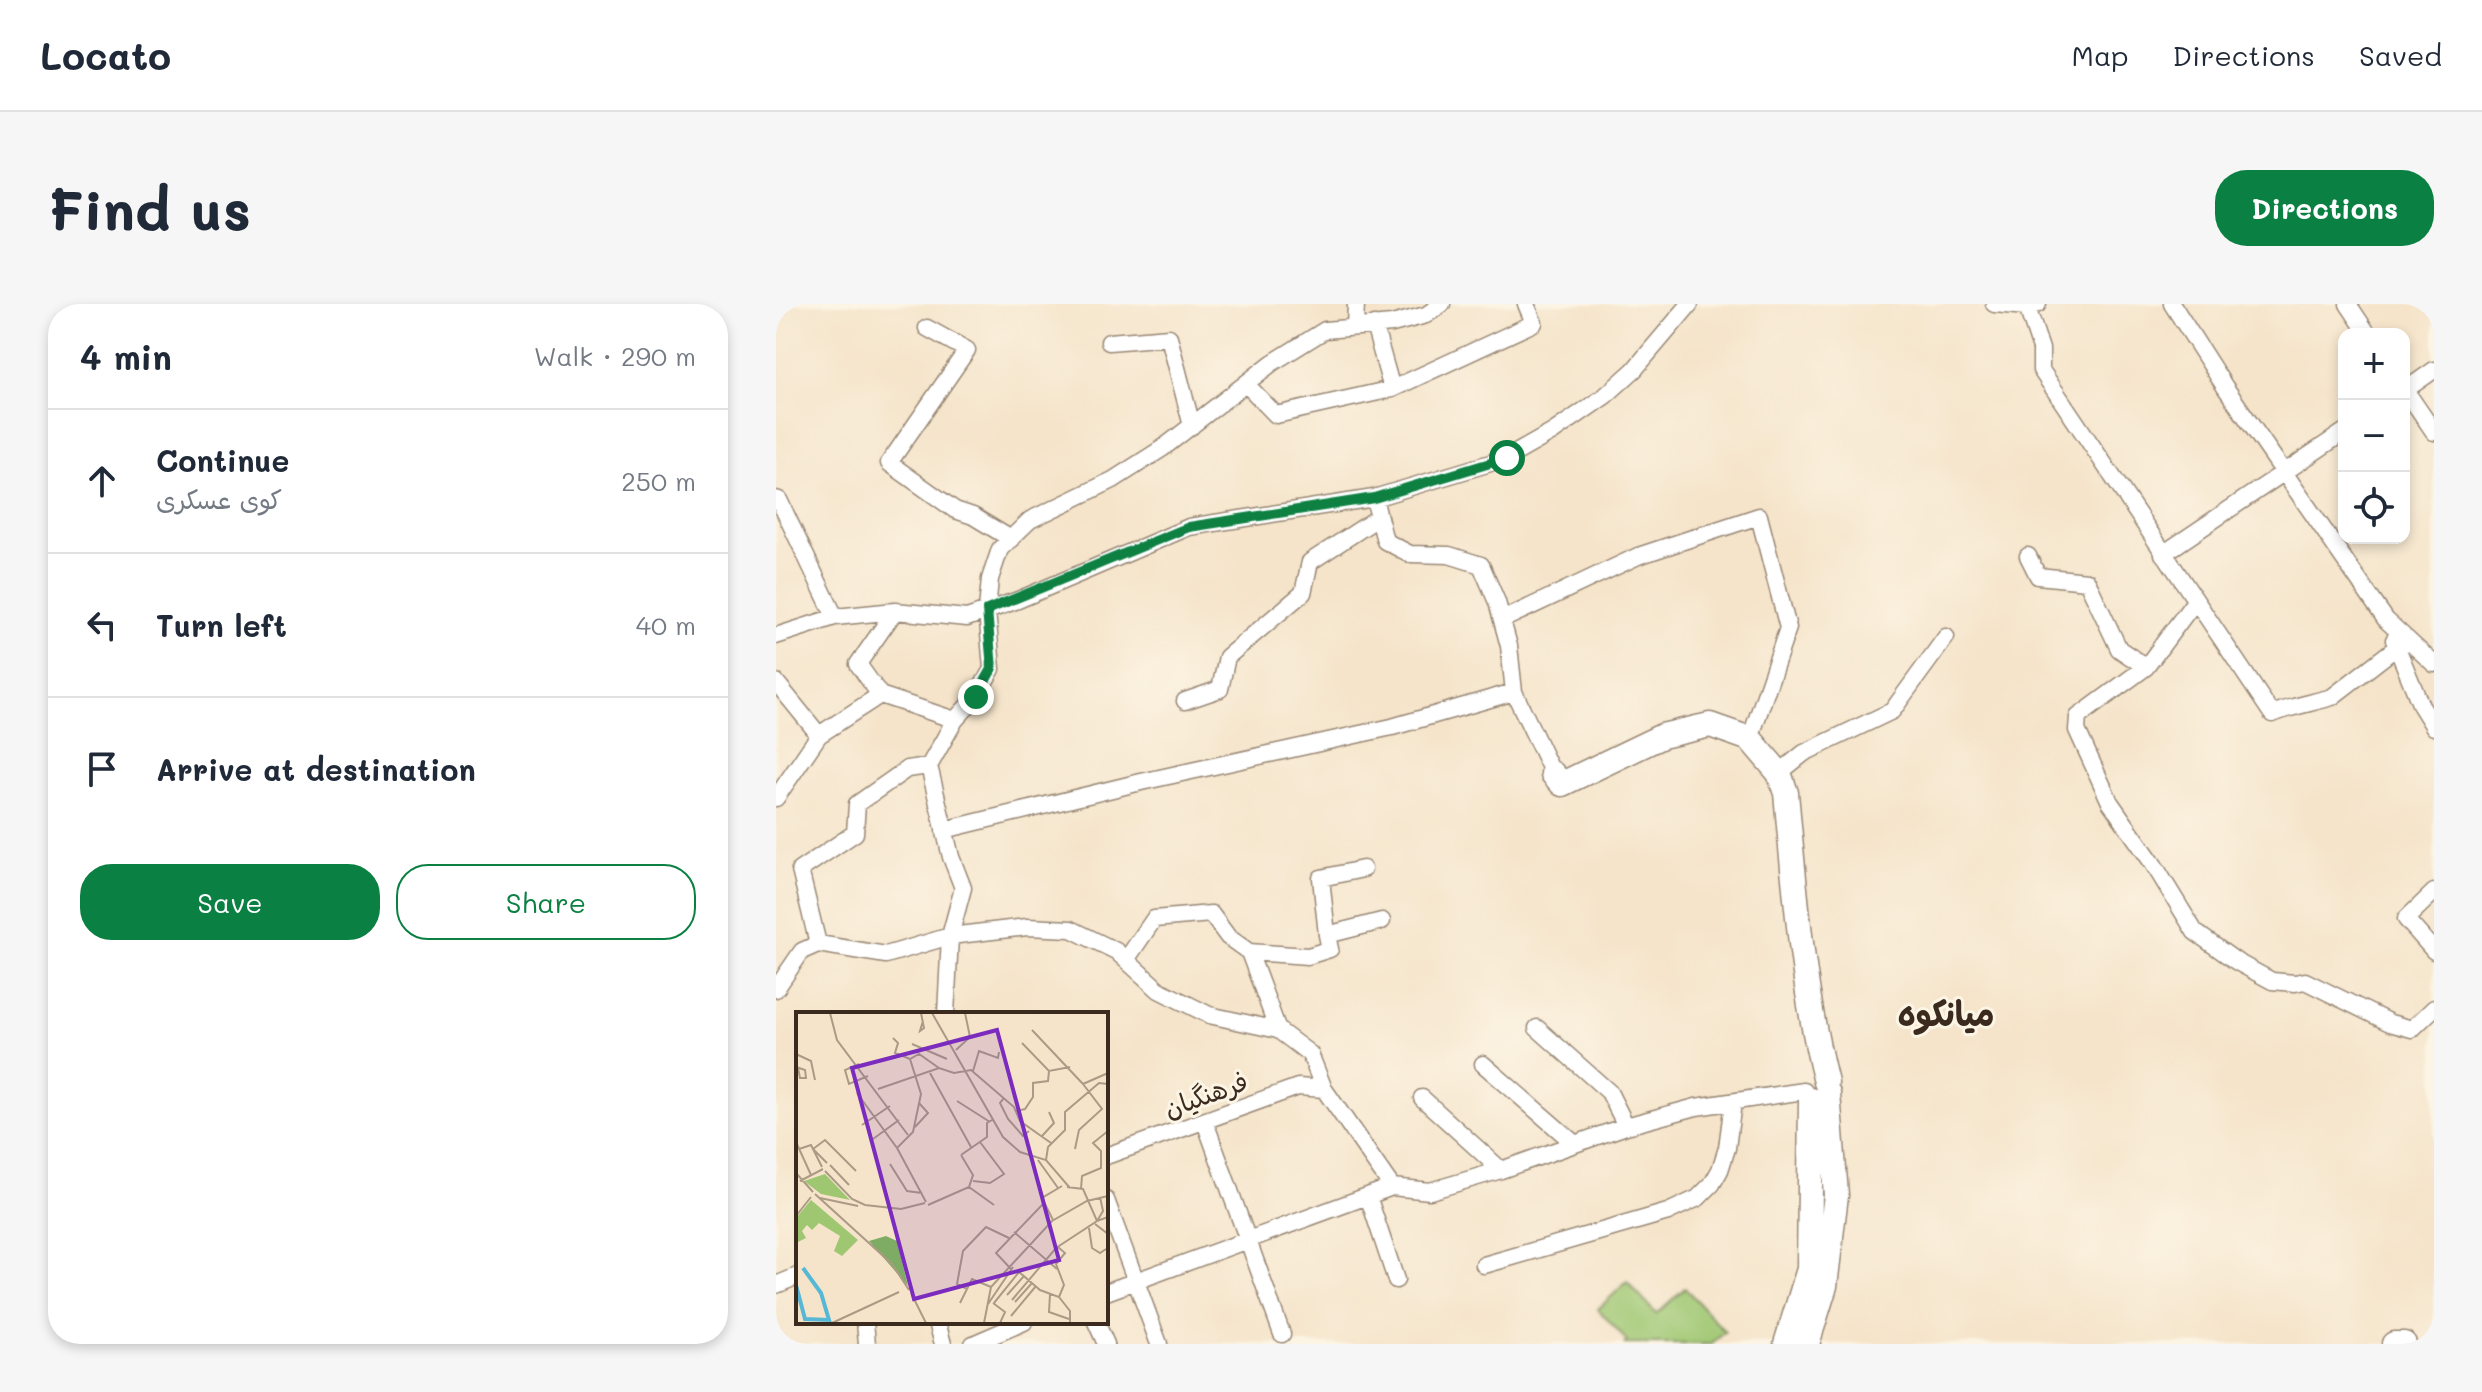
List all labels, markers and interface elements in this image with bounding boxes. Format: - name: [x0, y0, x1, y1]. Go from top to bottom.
- text: Locato: [40, 30, 171, 80]
- text: Map: [2072, 37, 2129, 73]
- text: Directions: [2173, 37, 2315, 73]
- text: Saved: [2359, 37, 2442, 73]
- button: Directions: [2215, 170, 2434, 246]
- text: Find us: [48, 172, 251, 245]
- map controls: [2338, 328, 2410, 544]
- button: +: [2338, 328, 2410, 400]
- text: 4 min: [80, 334, 172, 379]
- text: Walk · 290 m: [534, 339, 696, 373]
- button: −: [2338, 400, 2410, 472]
- text: Continue: [156, 440, 289, 480]
- route start: [1489, 440, 1525, 476]
- icon: ahead: [80, 459, 124, 503]
- text: 250 m: [621, 464, 696, 498]
- button: locate: [2338, 472, 2410, 544]
- text: کوی عسکری: [156, 482, 282, 516]
- icon: left: [80, 603, 124, 647]
- text: Turn left: [156, 605, 287, 645]
- text: 40 m: [636, 608, 696, 642]
- route end: [958, 679, 994, 715]
- icon: arrive: [80, 747, 124, 791]
- text: Arrive at destination: [156, 749, 476, 789]
- button: Save: [80, 864, 380, 940]
- button: Share: [396, 864, 696, 940]
- district label: میانکوه: [1897, 990, 1995, 1036]
- inset map: [796, 1012, 1108, 1324]
- street label: فرهنگیان: [1159, 1063, 1252, 1125]

